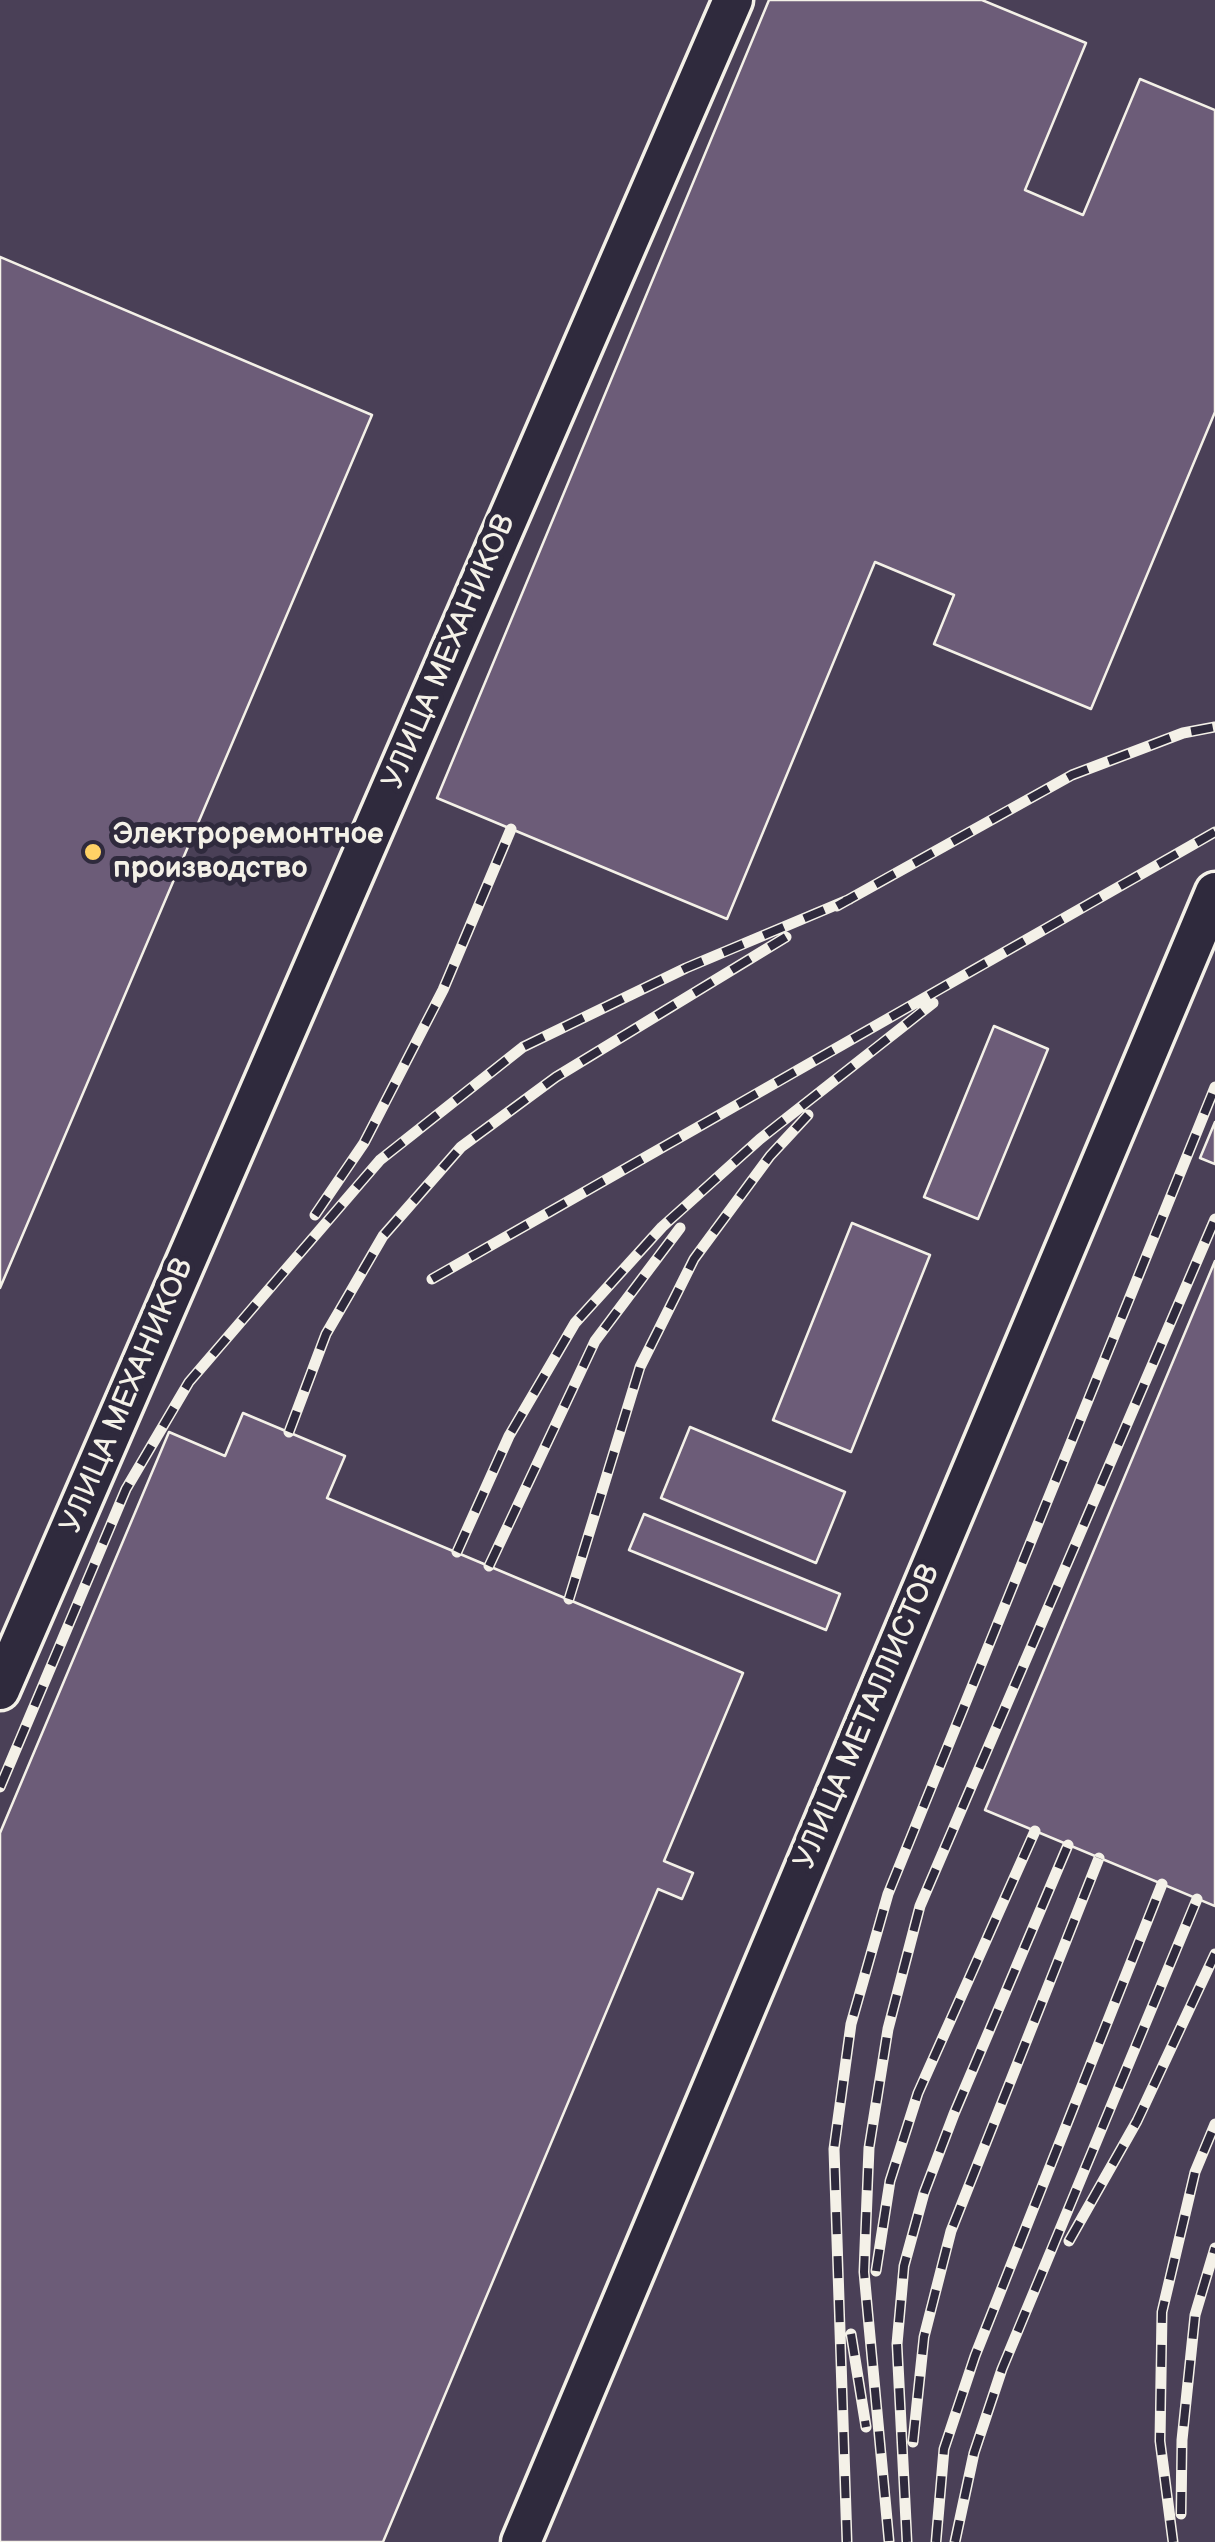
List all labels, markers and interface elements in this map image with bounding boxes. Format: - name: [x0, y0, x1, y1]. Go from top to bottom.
- street label: УЛИЦА МЕХАНИКОВ: [376, 509, 524, 795]
- place label: Электроремонтное производство: [113, 817, 384, 888]
- marker: Электроремонтное производство: [82, 841, 104, 863]
- street label: УЛИЦА МЕХАНИКОВ: [54, 1253, 202, 1539]
- street label: УЛИЦА МЕТАЛЛИСТОВ: [787, 1559, 949, 1875]

